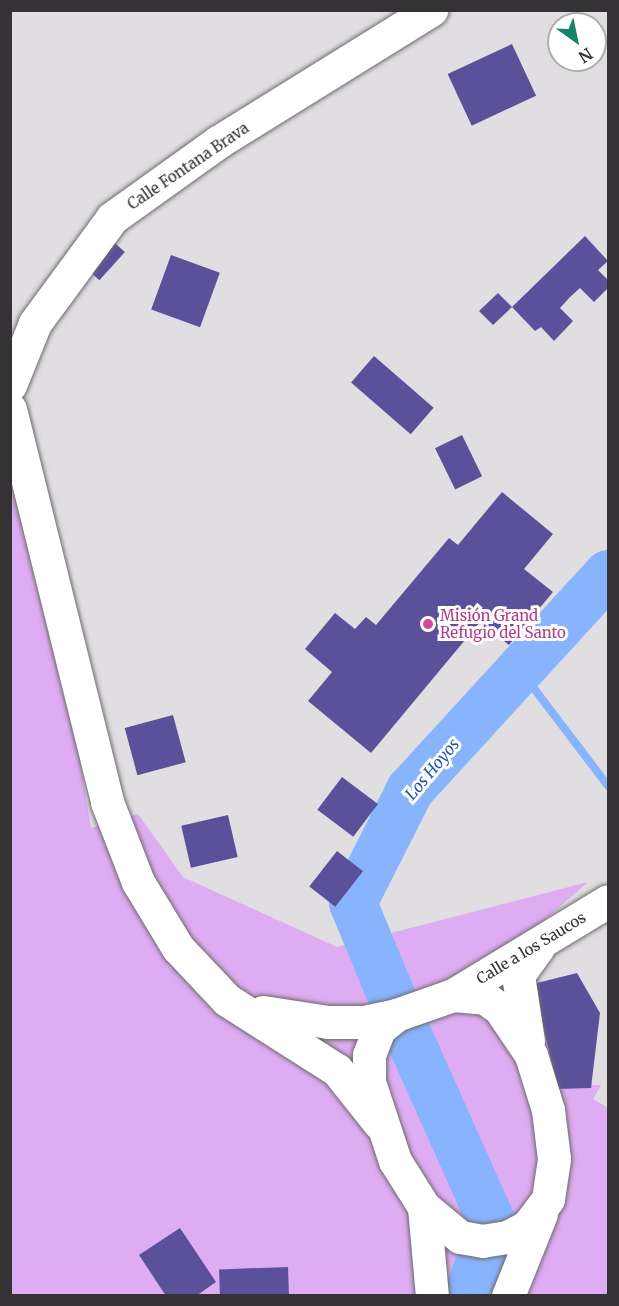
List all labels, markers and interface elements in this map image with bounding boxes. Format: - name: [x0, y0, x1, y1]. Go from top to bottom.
- north arrow: [547, 12, 607, 72]
- text: N: [575, 44, 596, 67]
- street label: Calle Fontana Brava: [124, 119, 252, 213]
- place label: Misión Grand Refugio del Santo: [440, 606, 566, 641]
- marker: Misión Grand Refugio del Santo: [421, 617, 435, 631]
- water label: Los Hoyos: [401, 735, 463, 803]
- street label: Calle a los Saucos: [473, 908, 589, 988]

